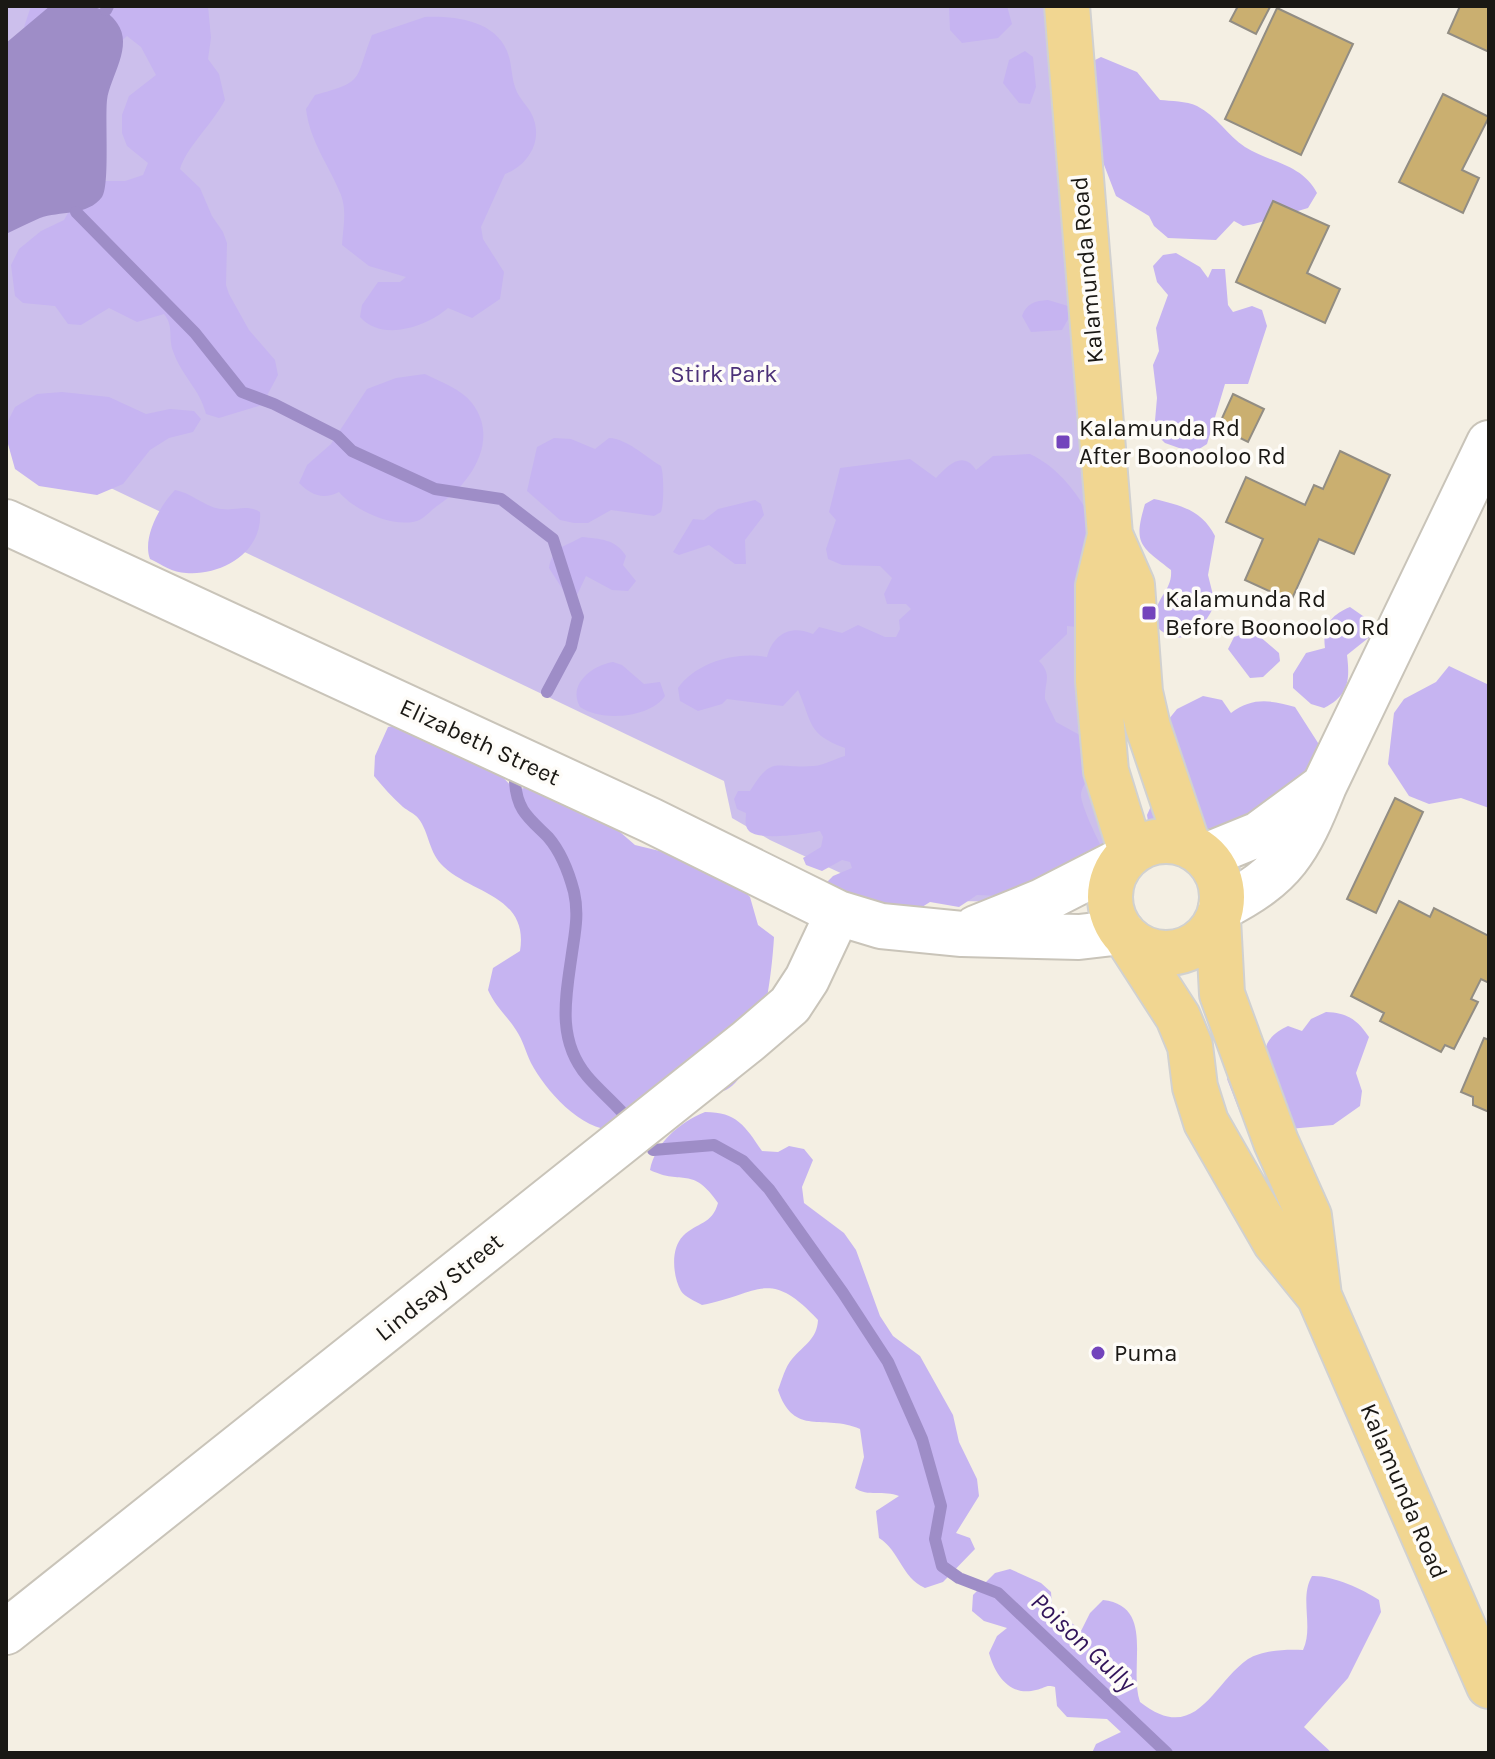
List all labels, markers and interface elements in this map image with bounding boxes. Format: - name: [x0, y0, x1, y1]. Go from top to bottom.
- street label: Kalamunda Road: [1065, 175, 1109, 365]
- park label: Stirk Park: [670, 360, 778, 388]
- place label: Kalamunda Rd After Boonooloo Rd: [1079, 414, 1286, 470]
- marker: Kalamunda Rd After Boonooloo Rd: [1054, 433, 1072, 451]
- place label: Kalamunda Rd Before Boonooloo Rd: [1165, 585, 1390, 641]
- marker: Kalamunda Rd Before Boonooloo Rd: [1140, 604, 1158, 622]
- street label: Elizabeth Street: [395, 693, 565, 791]
- street label: Lindsay Street: [370, 1227, 508, 1347]
- place label: Puma: [1114, 1339, 1177, 1367]
- marker: Puma: [1089, 1344, 1107, 1362]
- street label: Kalamunda Road: [1354, 1399, 1454, 1583]
- water label: Poison Gully: [1024, 1586, 1142, 1699]

